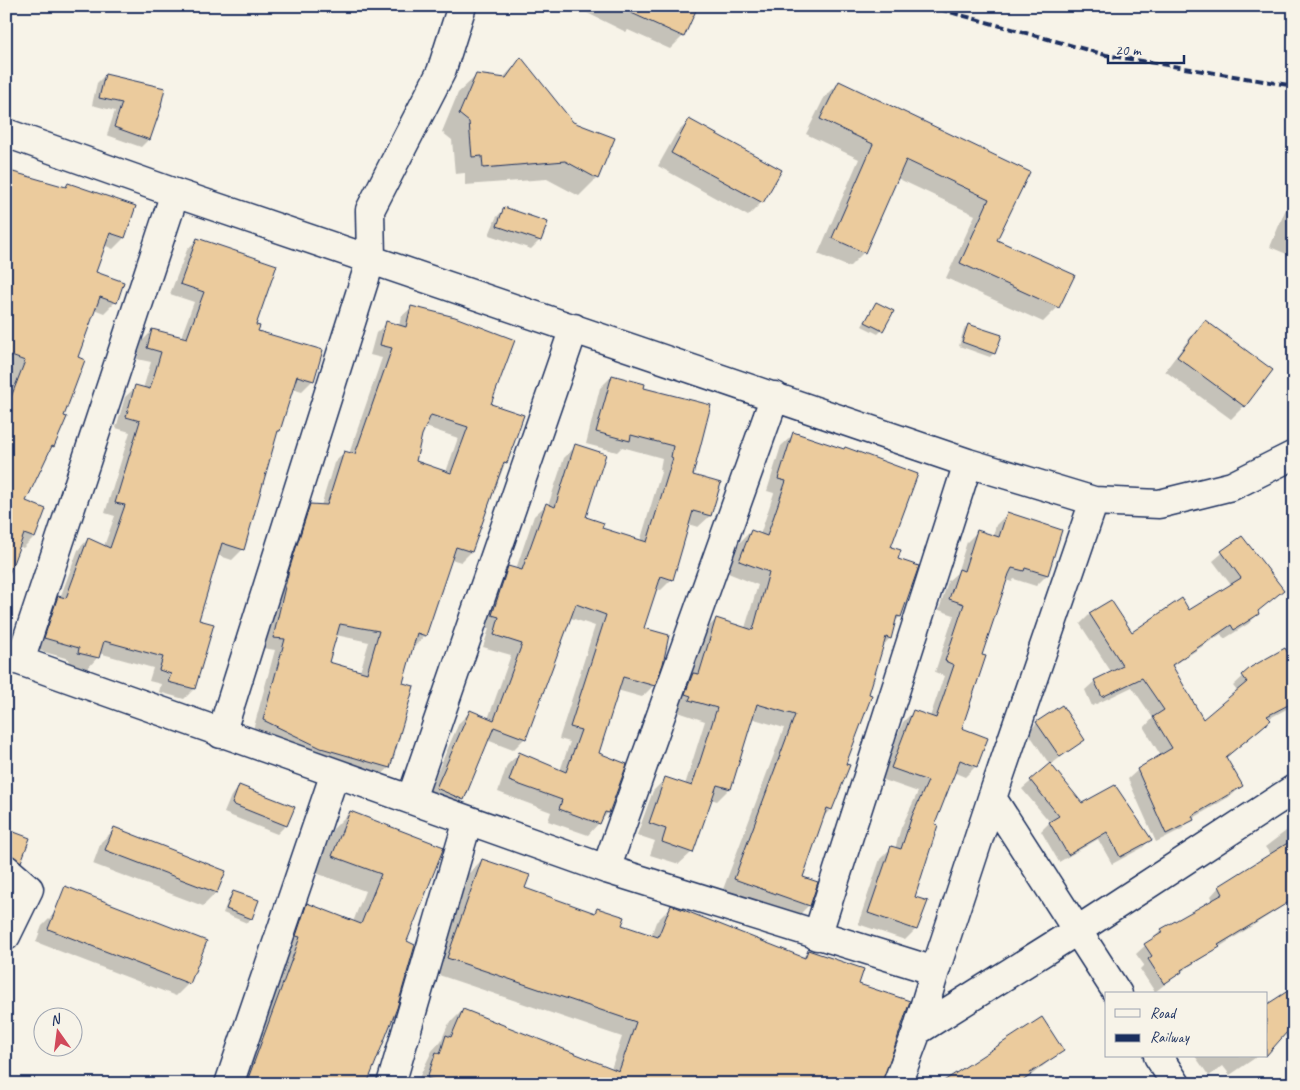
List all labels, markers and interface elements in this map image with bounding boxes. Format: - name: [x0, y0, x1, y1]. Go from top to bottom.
- scale bar: [1108, 32, 1184, 64]
- text: 20 m: [1115, 41, 1142, 60]
- legend: [1105, 992, 1268, 1058]
- text: Road: [1150, 1004, 1177, 1023]
- north arrow: [32, 1008, 82, 1058]
- text: N: [49, 1010, 63, 1029]
- text: Railway: [1150, 1028, 1191, 1047]

